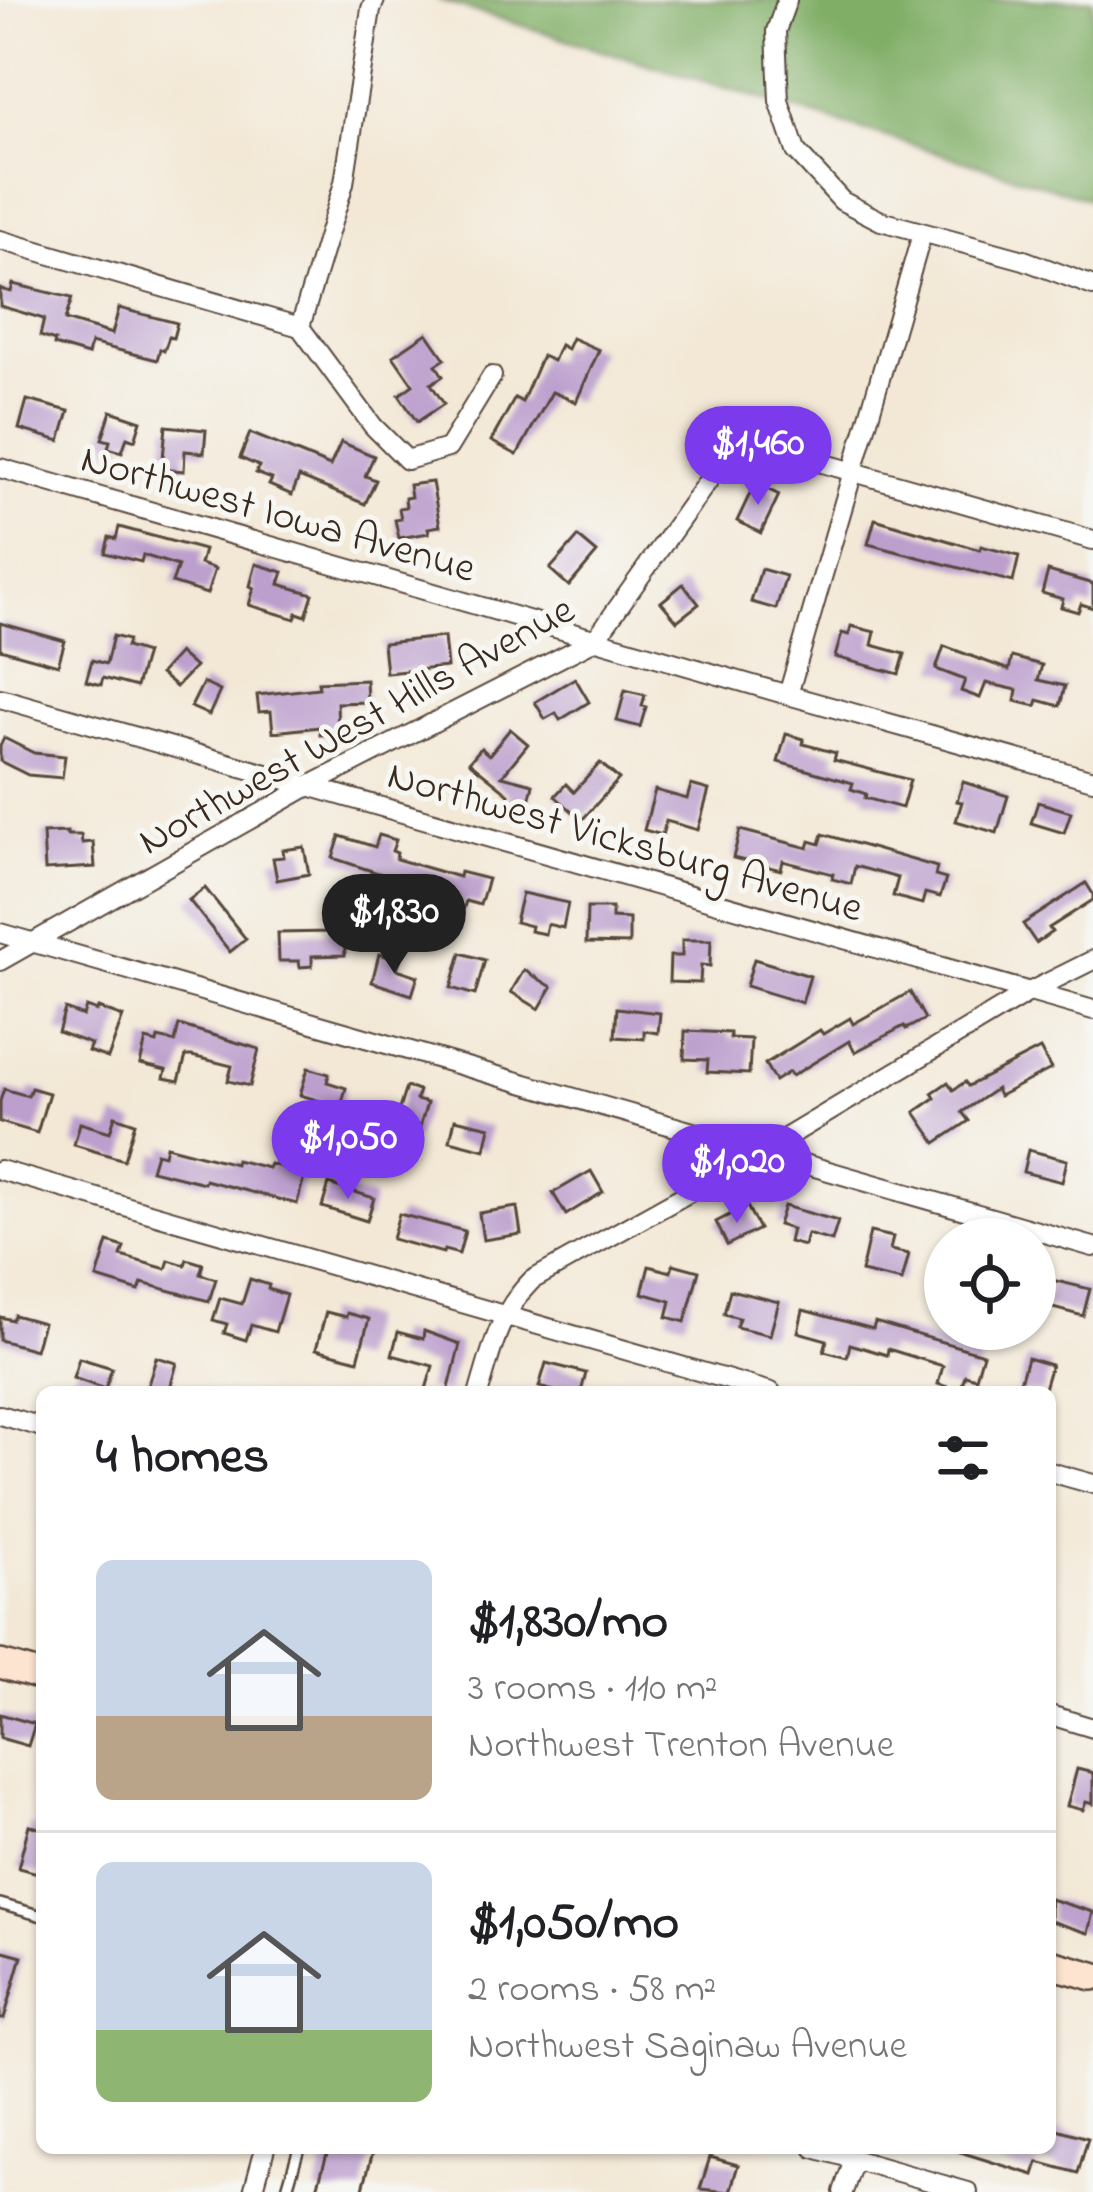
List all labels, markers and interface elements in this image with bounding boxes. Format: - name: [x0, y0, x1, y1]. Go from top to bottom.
- pin: $1,460: [660, 406, 856, 508]
- text: $1,460: [712, 416, 804, 473]
- street label: Northwest Iowa Avenue: [73, 430, 482, 601]
- street label: Northwest West Hills Avenue: [128, 581, 587, 873]
- street label: Northwest Vicksburg Avenue: [380, 746, 870, 940]
- pin: $1,830: [296, 874, 492, 976]
- text: $1,830: [349, 884, 439, 941]
- pin: $1,050: [250, 1100, 446, 1202]
- text: $1,050: [299, 1110, 397, 1167]
- pin: $1,020: [639, 1124, 835, 1226]
- text: $1,020: [689, 1134, 785, 1191]
- map controls: [924, 1218, 1056, 1350]
- button: locate: [924, 1218, 1056, 1350]
- text: 4 homes: [96, 1421, 269, 1496]
- icon: filters: [930, 1425, 996, 1491]
- text: $1,830/mo: [468, 1586, 668, 1661]
- icon: home: [192, 1608, 336, 1752]
- text: 3 rooms · 110 m²: [468, 1661, 718, 1718]
- text: Northwest Trenton Avenue: [468, 1718, 894, 1775]
- text: $1,050/mo: [468, 1887, 679, 1962]
- icon: home: [192, 1910, 336, 2054]
- text: 2 rooms · 58 m²: [468, 1962, 716, 2019]
- text: Northwest Saginaw Avenue: [468, 2019, 907, 2076]

